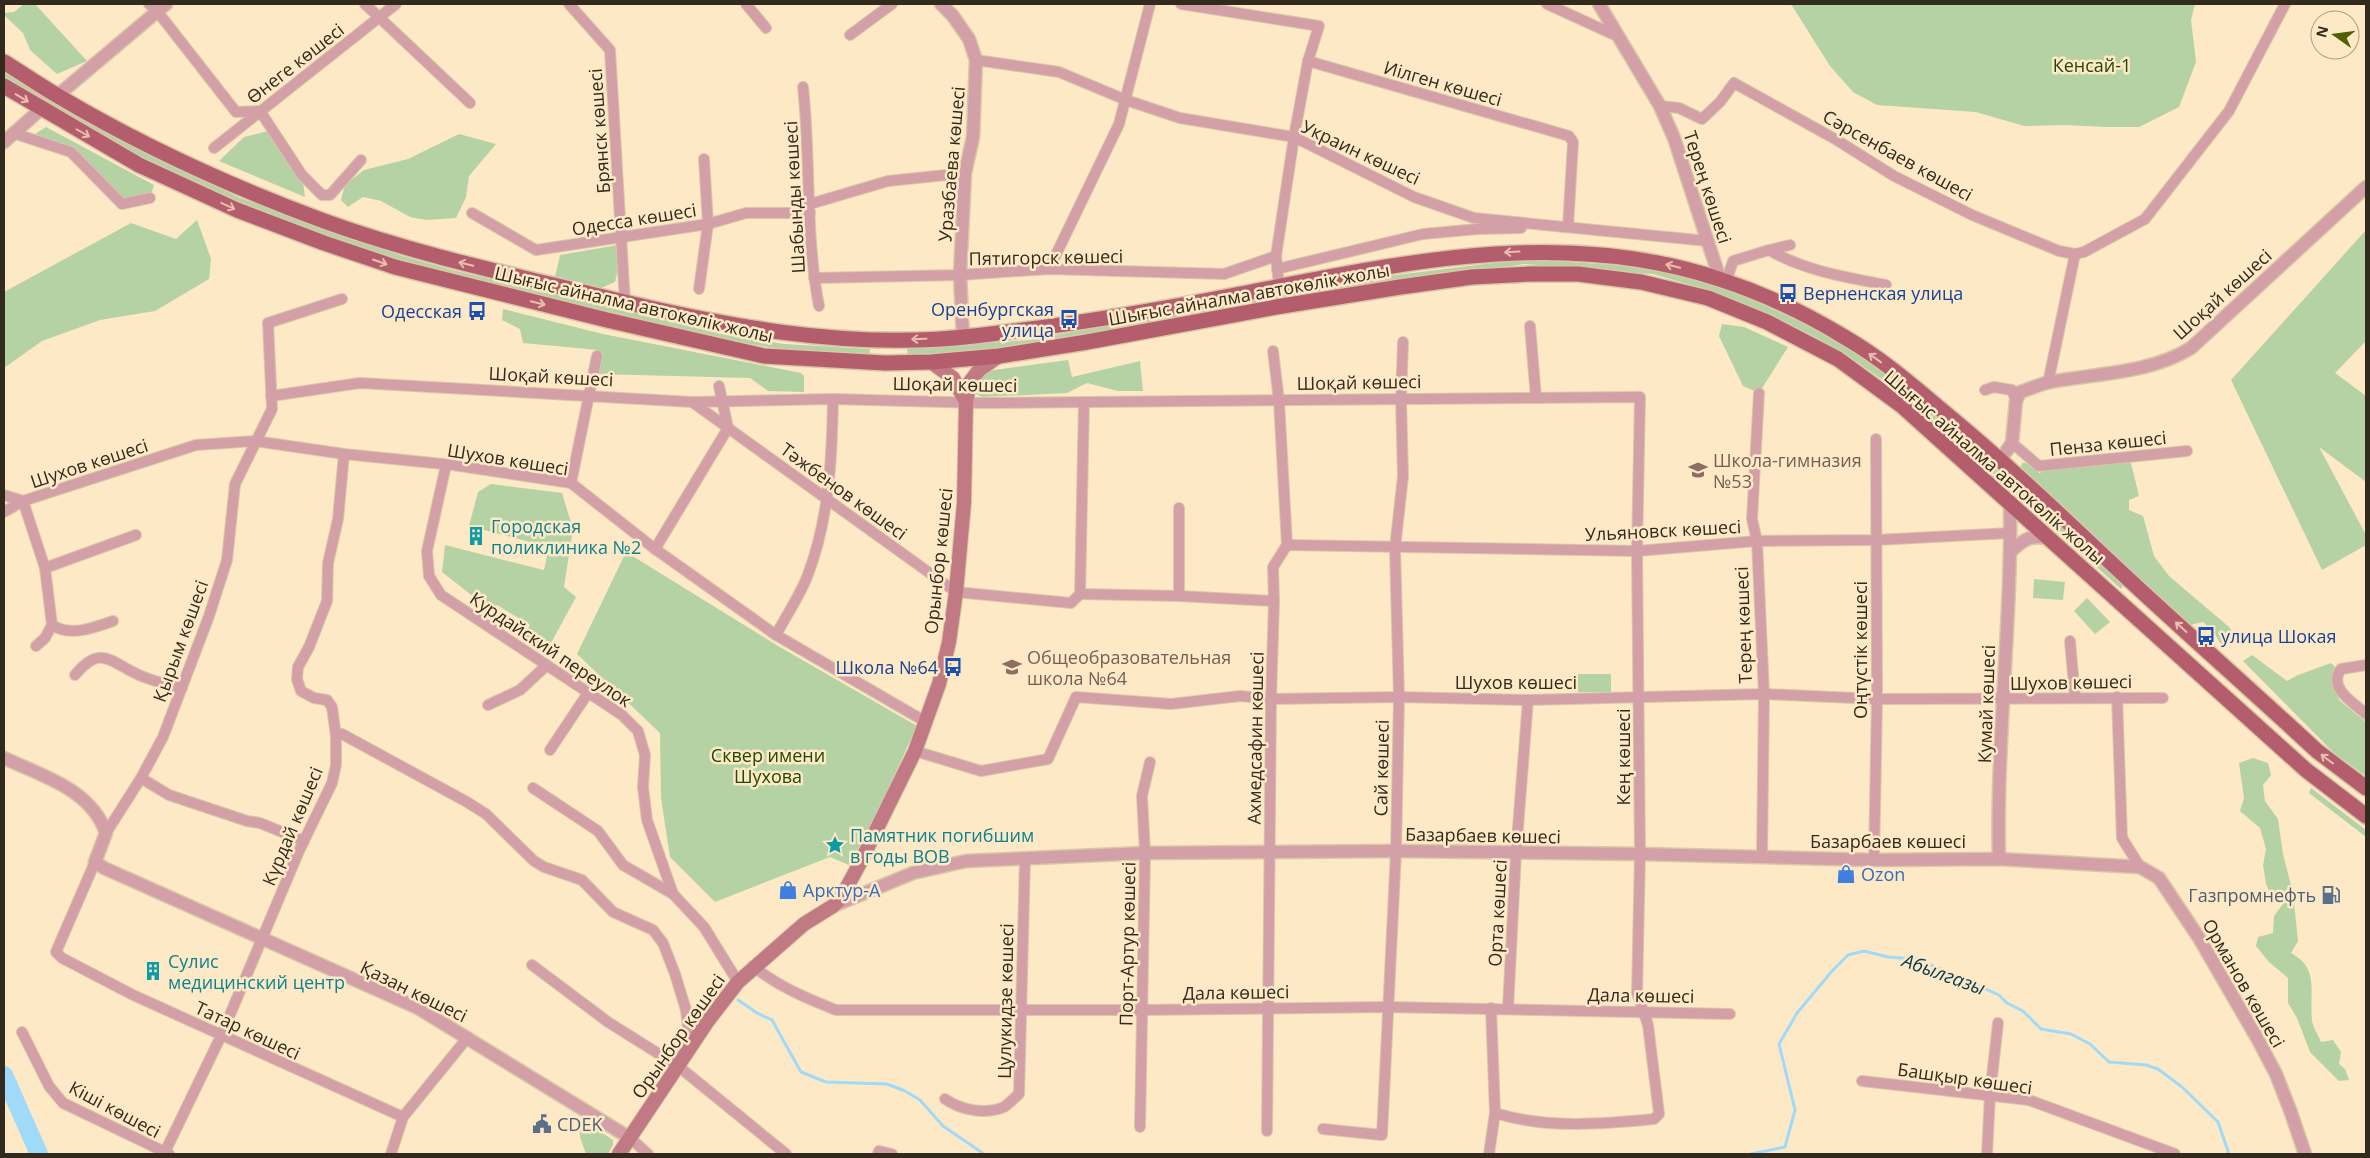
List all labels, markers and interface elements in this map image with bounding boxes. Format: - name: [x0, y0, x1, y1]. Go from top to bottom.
- north arrow: [2310, 10, 2360, 60]
- street label: Өнеге көшесі: [241, 17, 349, 109]
- text: N: [2311, 24, 2332, 40]
- park label: Кенсай-1: [2053, 53, 2131, 77]
- street label: Иілген көшесі: [1381, 55, 1505, 111]
- street label: Брянск көшесі: [583, 68, 615, 194]
- street label: Уразбаева көшесі: [932, 85, 970, 243]
- one-way arrow: [15, 93, 29, 103]
- street label: Сәрсенбаев көшесі: [1819, 104, 1977, 206]
- street label: Украин көшесі: [1298, 114, 1424, 190]
- street label: Шабынды көшесі: [778, 120, 810, 274]
- one-way arrow: [76, 128, 91, 138]
- street label: Терең көшесі: [1679, 128, 1737, 246]
- street label: Одесса көшесі: [570, 197, 698, 241]
- one-way arrow: [220, 202, 235, 212]
- street label: Шоқай көшесі: [2168, 243, 2276, 345]
- street label: Пятигорск көшесі: [968, 244, 1124, 270]
- one-way arrow: [1504, 248, 1520, 257]
- street label: Шығыс айналма автокөлік жолы: [1107, 257, 1391, 331]
- one-way arrow: [372, 258, 388, 268]
- one-way arrow: [459, 259, 475, 269]
- street label: Шығыс айналма автокөлік жолы: [492, 260, 776, 348]
- one-way arrow: [1665, 261, 1681, 270]
- place label: Верненская улица: [1803, 281, 1963, 305]
- bus stop icon: Верненская улица: [1777, 282, 1799, 304]
- place label: Оренбургская улица: [931, 297, 1054, 342]
- one-way arrow: [529, 298, 545, 308]
- place label: Одесская: [381, 299, 462, 323]
- bus stop icon: Одесская: [466, 300, 488, 322]
- bus stop icon: Оренбургская улица: [1058, 308, 1080, 330]
- one-way arrow: [911, 334, 927, 343]
- one-way arrow: [1868, 353, 1882, 363]
- street label: Шоқай көшесі: [488, 361, 614, 391]
- street label: Шығыс айналма автокөлік жолы: [1880, 364, 2110, 570]
- street label: Шоқай көшесі: [1296, 369, 1422, 395]
- street label: Шоқай көшесі: [892, 371, 1018, 397]
- street label: Пенза көшесі: [2048, 425, 2168, 461]
- street label: Шухов көшесі: [27, 433, 151, 493]
- street label: Тәжбенов көшесі: [776, 437, 912, 545]
- street label: Шухов көшесі: [446, 438, 570, 480]
- place label: Школа-гимназия №53: [1713, 448, 1862, 493]
- school or university icon: Школа-гимназия №53: [1687, 459, 1709, 481]
- street label: Орынбор көшесі: [918, 487, 958, 635]
- place label: Городская поликлиника №2: [491, 514, 641, 559]
- street label: Ульяновск көшесі: [1584, 514, 1742, 546]
- building icon: Городская поликлиника №2: [465, 525, 487, 547]
- street label: Терең көшесі: [1729, 566, 1757, 684]
- street label: Қырым көшесі: [147, 577, 213, 705]
- street label: Оңтүстік көшесі: [1848, 581, 1872, 719]
- street label: Курдайский переулок: [465, 586, 637, 712]
- one-way arrow: [2174, 621, 2187, 633]
- place label: улица Шокая: [2221, 624, 2336, 648]
- bus stop icon: улица Шокая: [2195, 625, 2217, 647]
- street label: Кумай көшесі: [1972, 644, 2000, 764]
- place label: Общеобразовательная школа №64: [1027, 645, 1231, 690]
- street label: Ахмедсафин көшесі: [1241, 651, 1269, 825]
- place label: Школа №64: [835, 655, 938, 679]
- bus stop icon: Школа №64: [942, 656, 964, 678]
- school or university icon: Общеобразовательная школа №64: [1001, 656, 1023, 678]
- street label: Шухов көшесі: [2010, 669, 2132, 695]
- street label: Шухов көшесі: [1455, 670, 1577, 694]
- street label: Кең көшесі: [1611, 709, 1635, 805]
- street label: Сай көшесі: [1368, 719, 1394, 817]
- park label: Сквер имени Шухова: [711, 743, 825, 788]
- one-way arrow: [2320, 754, 2334, 764]
- street label: Күрдай көшесі: [256, 763, 328, 889]
- street label: Базарбаев көшесі: [1405, 822, 1561, 848]
- place label: Памятник погибшим в годы ВОВ: [850, 823, 1034, 868]
- street label: Базарбаев көшесі: [1810, 829, 1966, 853]
- place icon: Памятник погибшим в годы ВОВ: [824, 834, 846, 856]
- street label: Орта көшесі: [1482, 859, 1512, 967]
- street label: Порт-Артур көшесі: [1114, 862, 1140, 1026]
- place label: Ozon: [1861, 862, 1905, 886]
- shop icon: Ozon: [1835, 863, 1857, 885]
- place label: Арктур-А: [803, 878, 881, 902]
- shop icon: Арктур-А: [777, 879, 799, 901]
- place label: Газпромнефть: [2188, 883, 2316, 907]
- fuel station icon: Газпромнефть: [2320, 884, 2342, 906]
- street label: Орманов көшесі: [2197, 914, 2291, 1052]
- street label: Цулукидзе көшесі: [992, 923, 1018, 1079]
- water label: Абылгазы: [1897, 946, 1989, 1001]
- place label: Сулис медицинский центр: [168, 949, 345, 994]
- street label: Қазан көшесі: [357, 955, 471, 1027]
- building icon: Сулис медицинский центр: [142, 960, 164, 982]
- street label: Орынбор көшесі: [626, 969, 730, 1103]
- street label: Дала көшесі: [1182, 979, 1290, 1005]
- street label: Дала көшесі: [1587, 982, 1695, 1008]
- street label: Татар көшесі: [191, 995, 305, 1065]
- street label: Башқыр көшесі: [1896, 1057, 2034, 1099]
- street label: Кіші көшесі: [65, 1075, 165, 1143]
- place label: CDEK: [557, 1112, 603, 1136]
- public building icon: CDEK: [531, 1113, 553, 1135]

